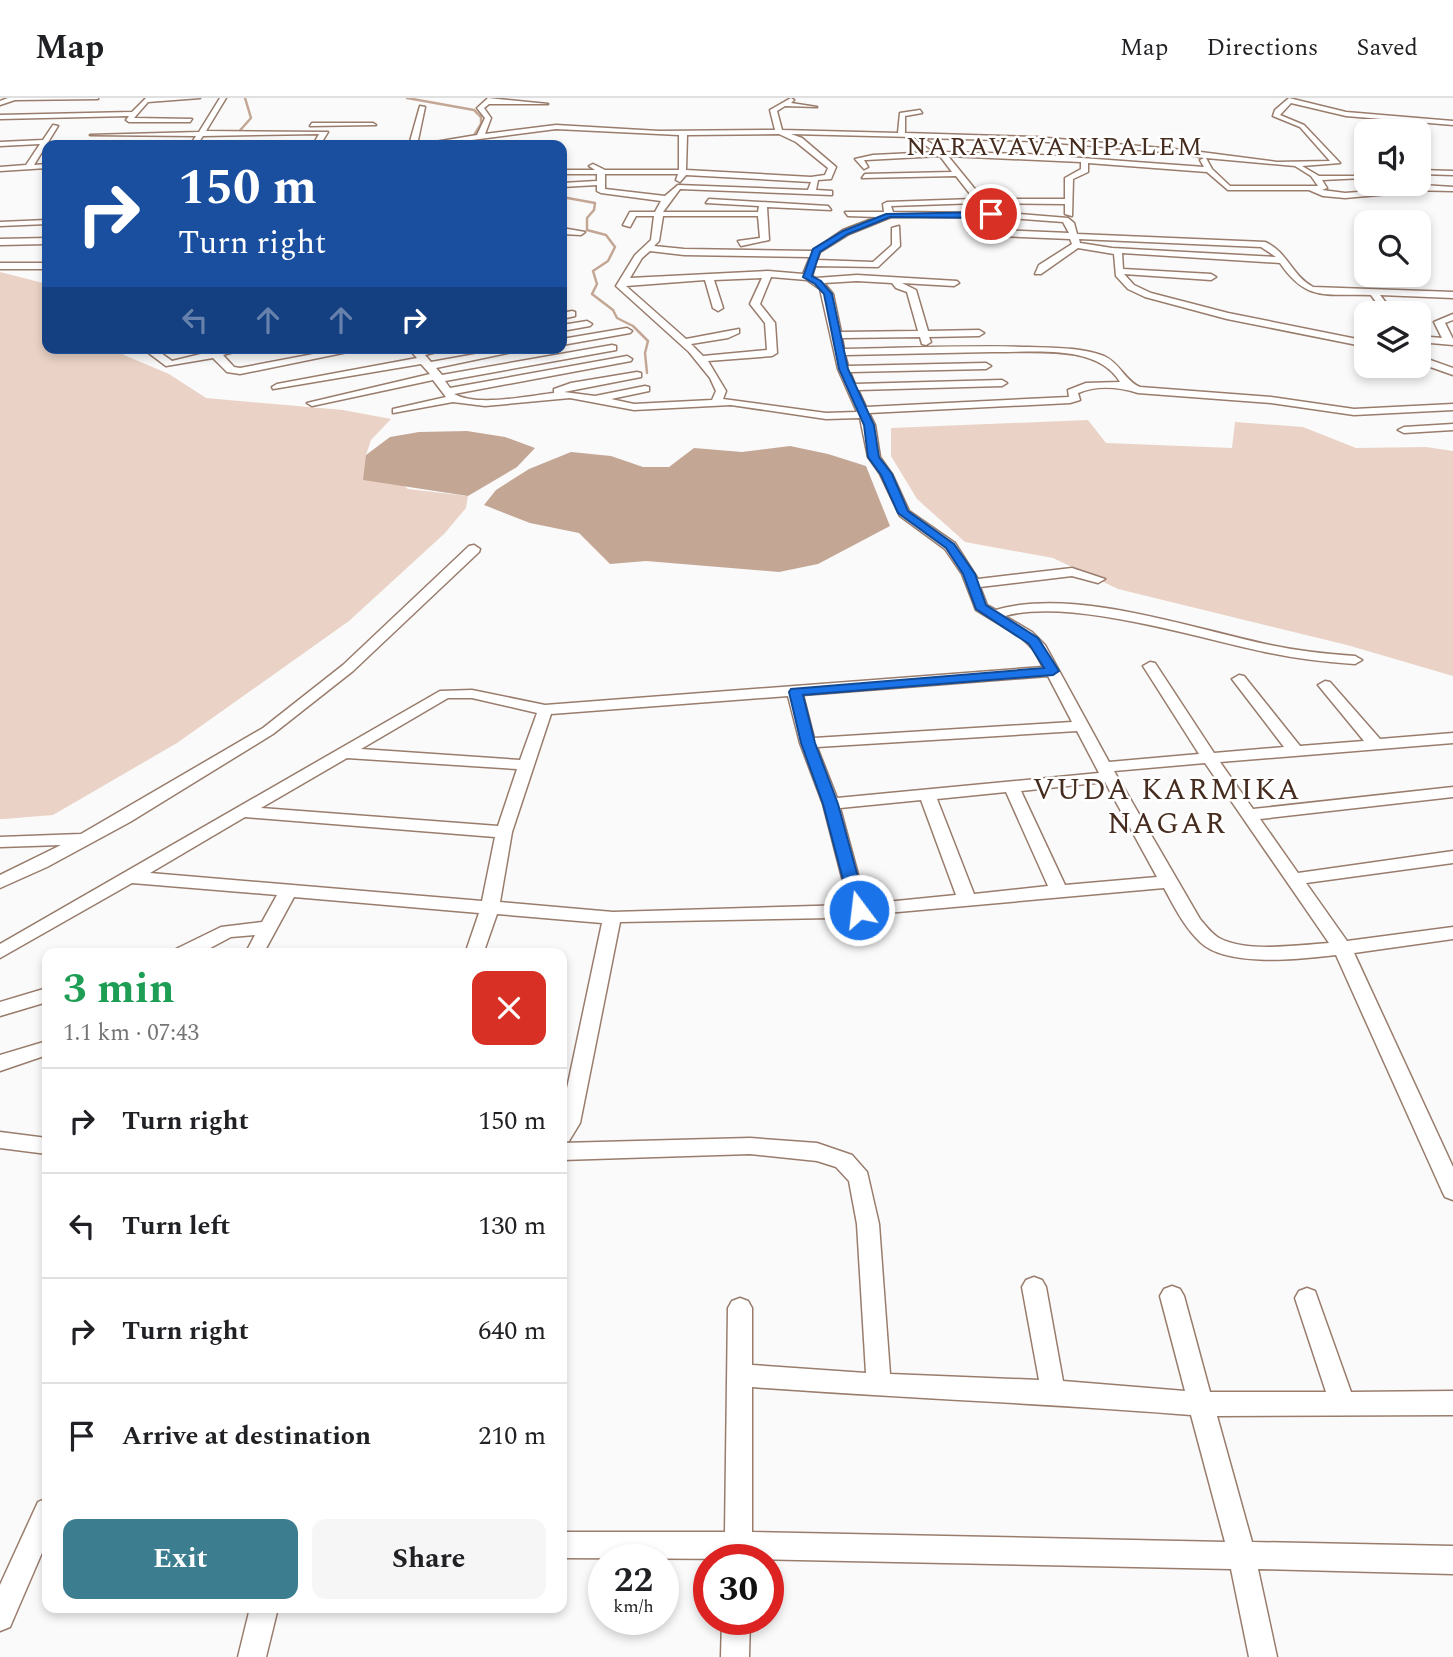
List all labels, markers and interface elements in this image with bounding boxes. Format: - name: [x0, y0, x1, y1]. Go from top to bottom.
- text: Map: [35, 23, 104, 73]
- text: Map: [1120, 30, 1168, 66]
- text: Directions: [1206, 30, 1318, 66]
- text: Saved: [1356, 30, 1418, 66]
- map controls: [1354, 119, 1431, 378]
- button: sound: [1354, 119, 1431, 196]
- district label: NARAVAVANIPALEM: [906, 127, 1204, 167]
- text: 150 m: [178, 151, 317, 226]
- icon: right: [63, 168, 154, 259]
- pin: [961, 184, 1021, 244]
- icon: arrive: [972, 195, 1010, 233]
- button: search: [1354, 210, 1431, 287]
- text: Turn right: [178, 219, 326, 268]
- icon: left: [176, 301, 214, 339]
- icon: ahead: [249, 301, 287, 339]
- icon: ahead: [322, 301, 360, 339]
- icon: right: [395, 301, 433, 339]
- button: layers: [1354, 301, 1431, 378]
- district label: VUDA KARMIKA NAGAR: [1032, 767, 1302, 847]
- position arrow: [822, 873, 896, 947]
- text: 3 min: [63, 958, 175, 1021]
- button: close: [472, 971, 546, 1045]
- text: 1.1 km · 07:43: [63, 1016, 199, 1051]
- text: Turn right: [122, 1101, 249, 1141]
- text: 150 m: [478, 1101, 546, 1141]
- icon: right: [63, 1102, 101, 1140]
- text: Turn left: [122, 1206, 230, 1246]
- text: 130 m: [478, 1206, 546, 1246]
- icon: left: [63, 1207, 101, 1245]
- text: Turn right: [122, 1311, 249, 1351]
- text: 640 m: [478, 1311, 546, 1351]
- icon: right: [63, 1312, 101, 1350]
- text: Arrive at destination: [122, 1416, 371, 1456]
- text: 210 m: [478, 1416, 546, 1456]
- icon: arrive: [63, 1417, 101, 1455]
- button: Exit: [63, 1519, 298, 1599]
- button: Share: [312, 1519, 546, 1599]
- speed limit sign: 30: [693, 1544, 784, 1635]
- text: 22: [614, 1554, 653, 1607]
- text: km/h: [613, 1593, 654, 1620]

